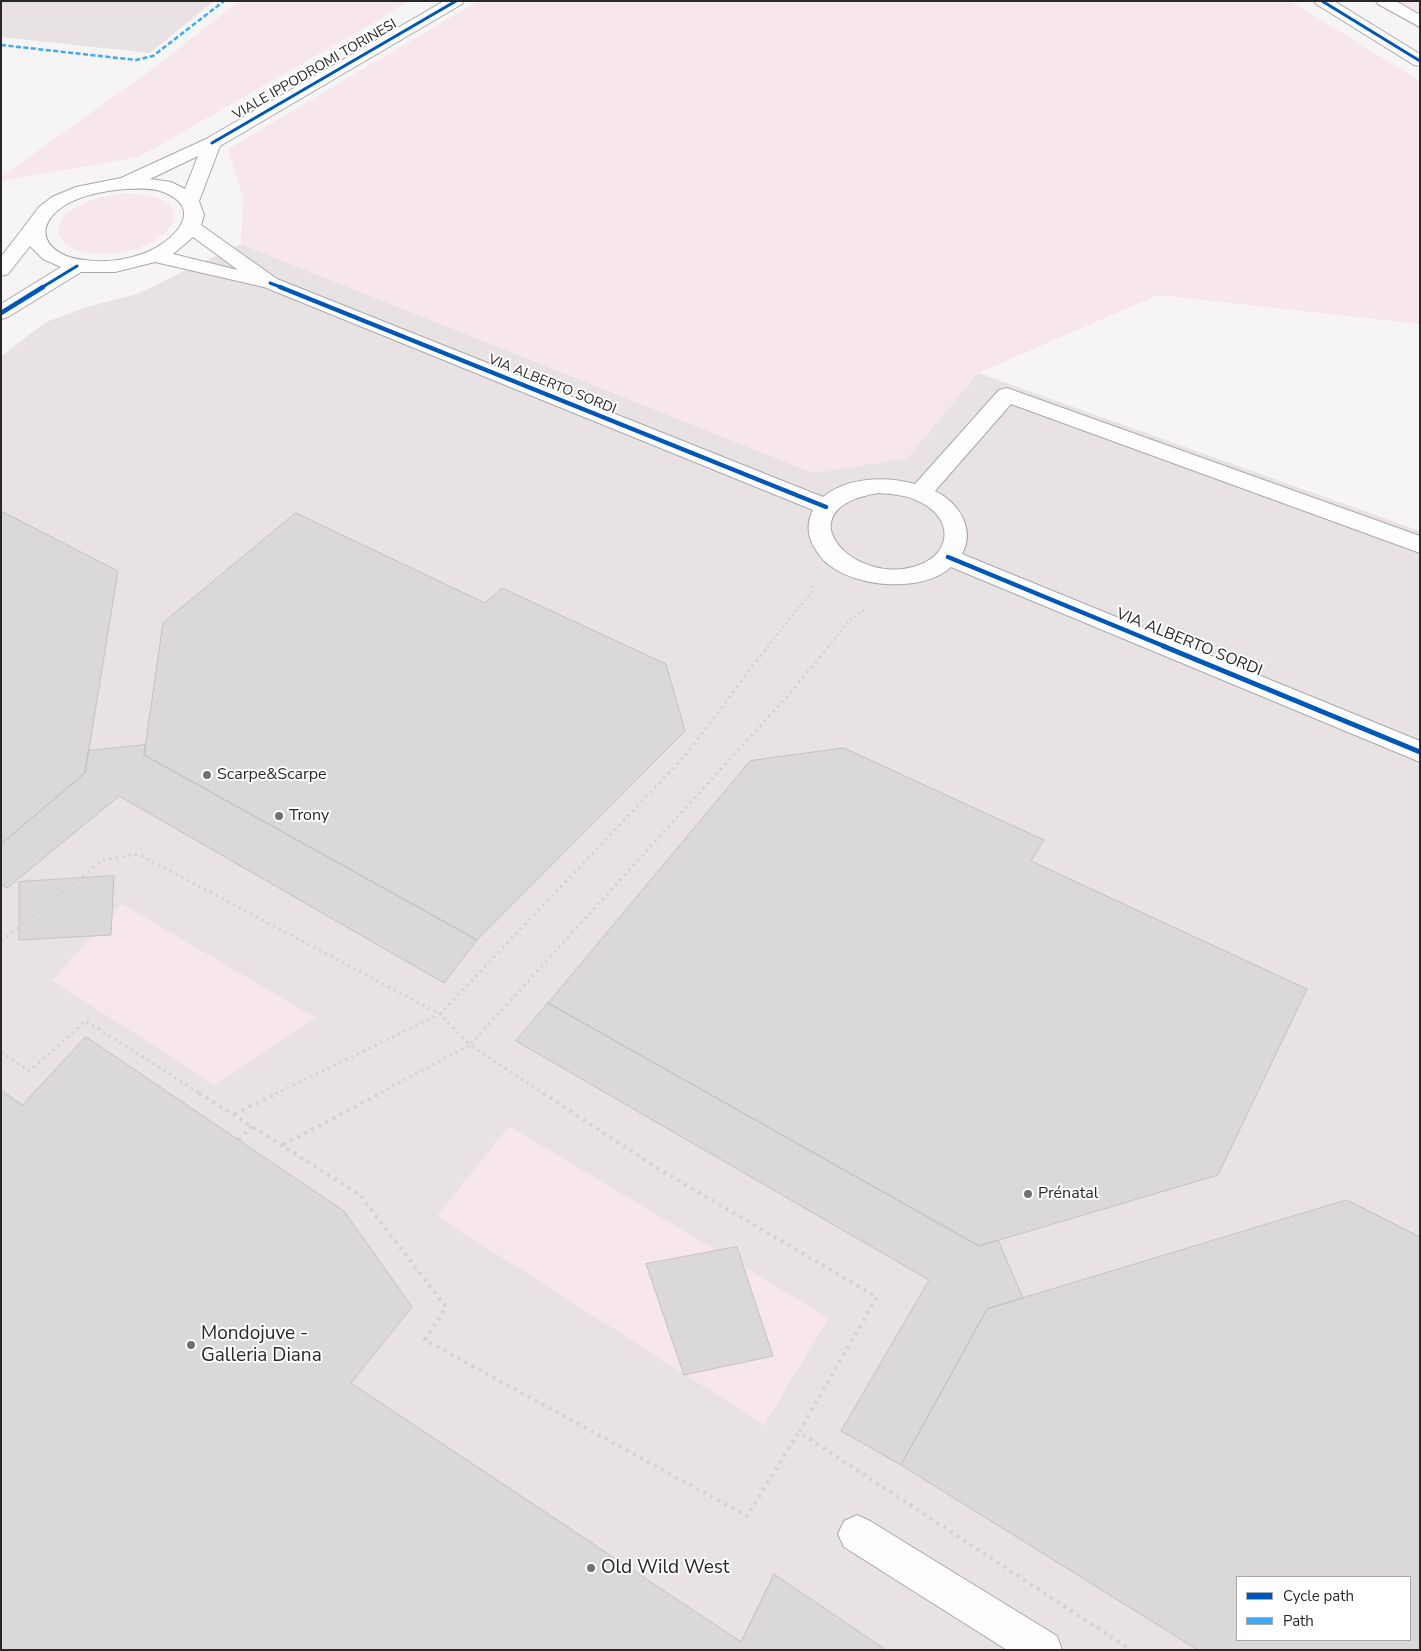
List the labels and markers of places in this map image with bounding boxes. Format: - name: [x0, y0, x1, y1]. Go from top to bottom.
- place label: Scarpe&Scarpe: [217, 765, 327, 785]
- marker: Scarpe&Scarpe: [201, 769, 213, 781]
- place label: Trony: [289, 806, 329, 826]
- marker: Trony: [273, 810, 285, 822]
- place label: Prénatal: [1038, 1184, 1098, 1204]
- marker: Prénatal: [1022, 1188, 1034, 1200]
- place label: Mondojuve - Galleria Diana: [201, 1323, 322, 1367]
- marker: Mondojuve - Galleria Diana: [185, 1339, 197, 1351]
- place label: Old Wild West: [601, 1557, 729, 1579]
- marker: Old Wild West: [585, 1562, 597, 1574]

